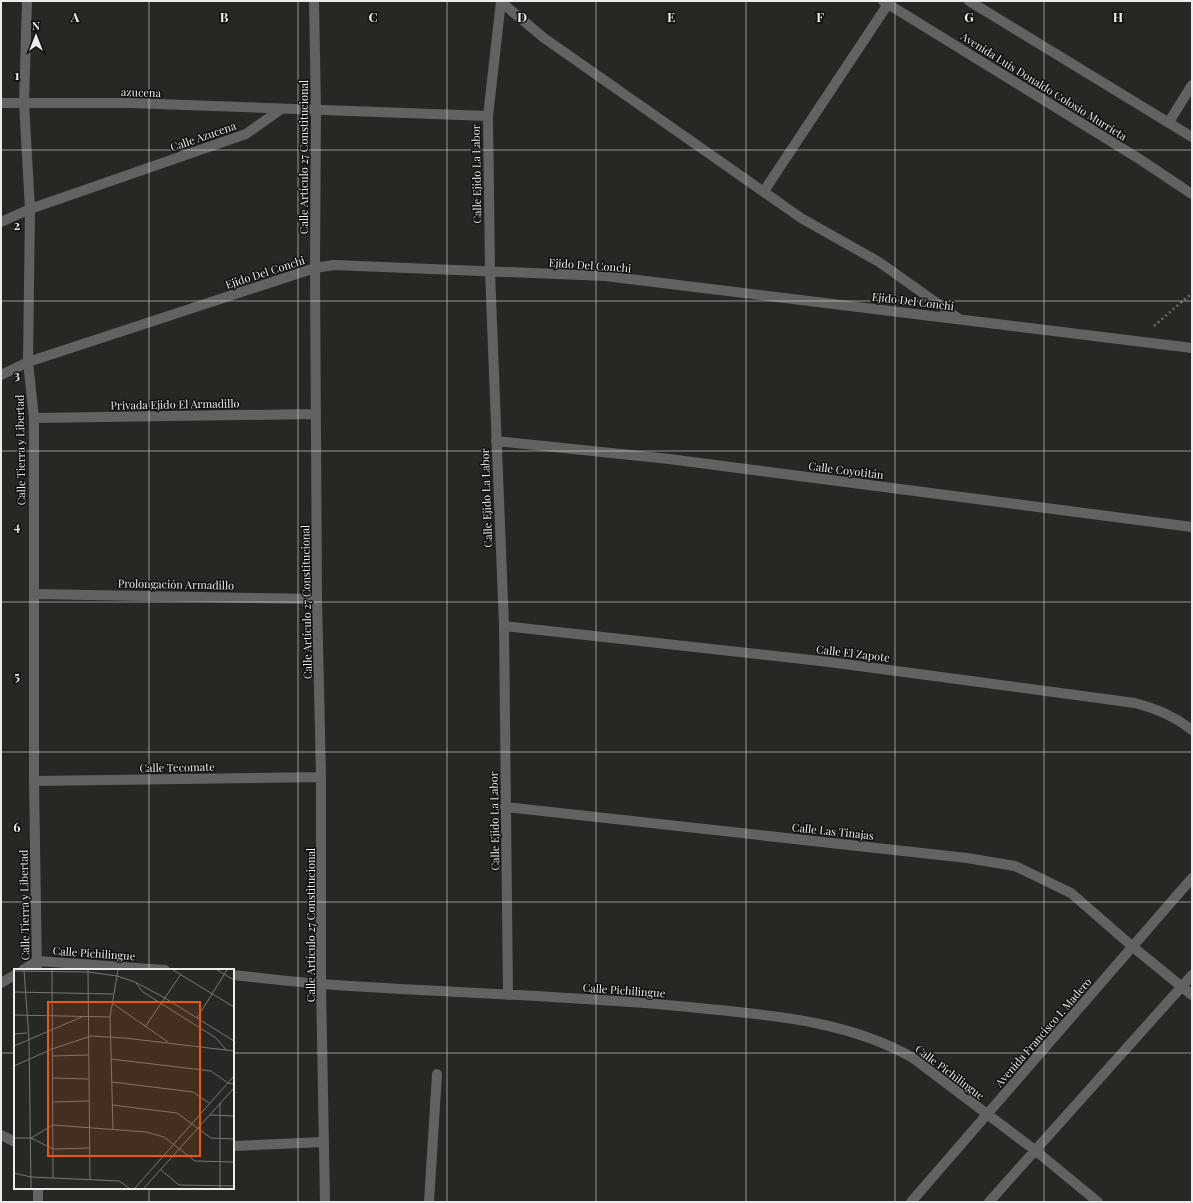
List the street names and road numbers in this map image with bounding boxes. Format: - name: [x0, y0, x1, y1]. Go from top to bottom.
- street label: Avenida Luis Donaldo Colosio Murrieta: [957, 28, 1130, 144]
- street label: Calle Artículo 27 Constitucional: [296, 80, 311, 234]
- street label: azucena: [121, 84, 162, 100]
- street label: Calle Azucena: [168, 118, 238, 154]
- street label: Calle Ejido La Labor: [468, 124, 484, 224]
- street label: Ejido Del Conchi: [223, 252, 307, 292]
- street label: Ejido Del Conchi: [548, 255, 632, 275]
- street label: Ejido Del Conchi: [871, 289, 955, 313]
- street label: Calle Tierra y Libertad: [12, 394, 28, 505]
- street label: Privada Ejido El Armadillo: [110, 395, 240, 413]
- street label: Calle Ejido La Labor: [477, 448, 495, 548]
- street label: Calle Coyotitán: [808, 458, 885, 482]
- street label: Calle Artículo 27 Constitucional: [297, 525, 315, 679]
- street label: Prolongación Armadillo: [118, 575, 234, 593]
- street label: Calle El Zapote: [815, 641, 891, 665]
- street label: Calle Tecomate: [139, 759, 215, 775]
- street label: Calle Ejido La Labor: [486, 771, 502, 871]
- street label: Calle Las Tinajas: [791, 819, 875, 843]
- street label: Calle Artículo 27 Constitucional: [303, 848, 318, 1002]
- street label: Calle Tierra y Libertad: [16, 849, 32, 960]
- street label: Calle Pichilingue: [52, 943, 136, 963]
- street label: Avenida Francisco I. Madero: [991, 974, 1095, 1090]
- street label: Calle Pichilingue: [582, 980, 666, 1000]
- street label: Calle Pichilingue: [912, 1041, 988, 1103]

